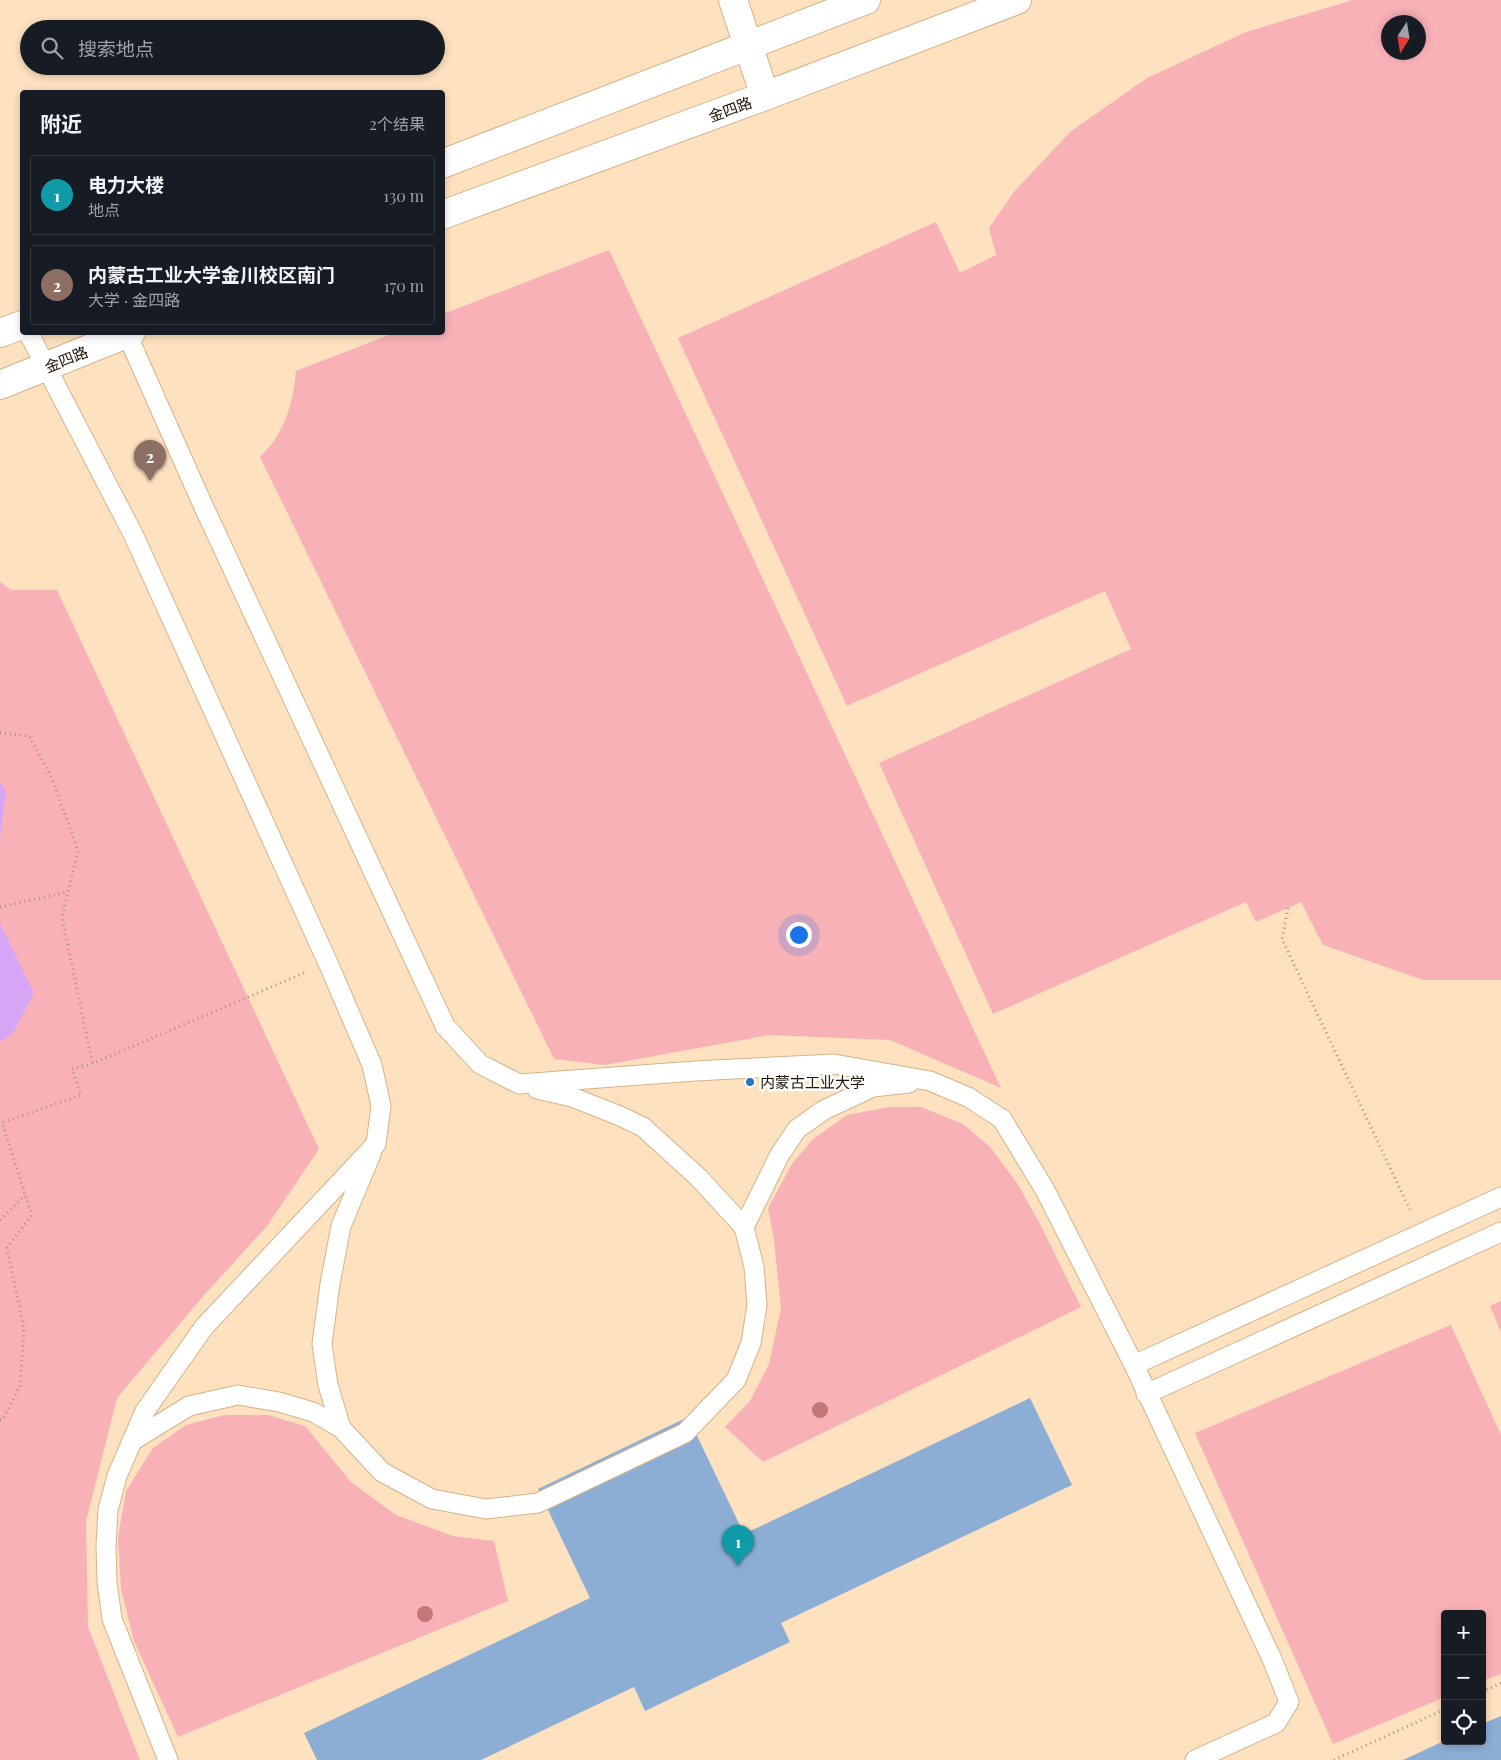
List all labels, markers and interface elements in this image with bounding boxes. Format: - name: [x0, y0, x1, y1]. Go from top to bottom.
- north arrow: [1381, 15, 1426, 60]
- search box: [20, 20, 445, 75]
- icon: search: [38, 34, 66, 62]
- text: 搜索地点: [78, 35, 154, 61]
- street label: 金四路: [705, 92, 755, 126]
- text: 附近: [40, 109, 82, 137]
- text: 2个结果: [369, 113, 425, 134]
- text: 电力大楼: [88, 171, 164, 197]
- text: 1: [54, 185, 60, 206]
- text: 130 m: [383, 185, 424, 206]
- text: 地点: [88, 199, 120, 220]
- text: 内蒙古工业大学金川校区南门: [88, 261, 335, 287]
- text: 2: [53, 275, 61, 296]
- text: 170 m: [384, 275, 424, 296]
- text: 大学 · 金四路: [88, 289, 180, 310]
- street label: 金四路: [41, 341, 91, 377]
- pin: 2: [134, 440, 166, 481]
- your location: [786, 922, 812, 948]
- place label: 内蒙古工业大学: [760, 1072, 865, 1092]
- marker: 内蒙古工业大学: [744, 1076, 756, 1088]
- pin: 1: [722, 1525, 754, 1566]
- map controls: [1441, 1610, 1486, 1745]
- button: +: [1441, 1610, 1486, 1655]
- button: −: [1441, 1655, 1486, 1700]
- button: locate: [1441, 1700, 1486, 1745]

